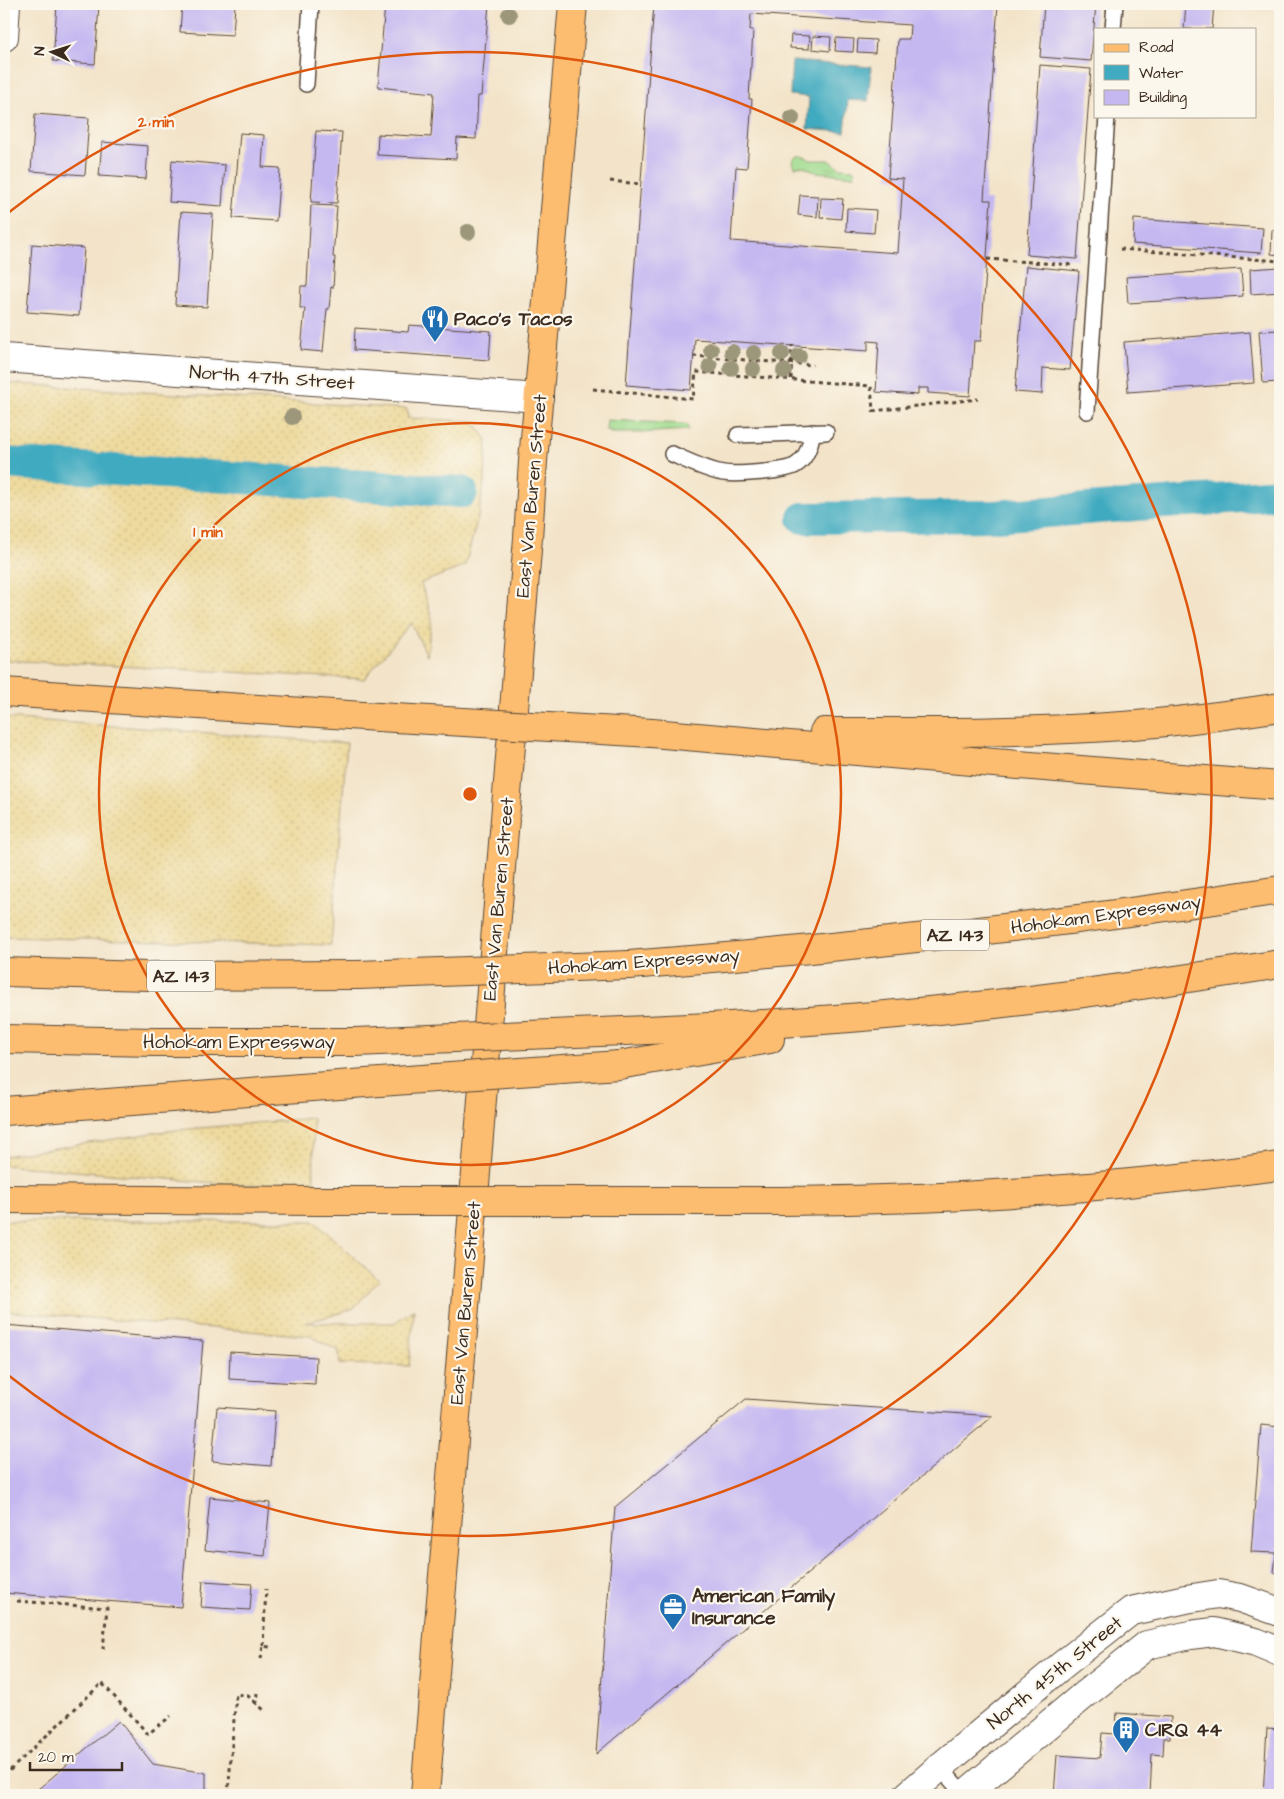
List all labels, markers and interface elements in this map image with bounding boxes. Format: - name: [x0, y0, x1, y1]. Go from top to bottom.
- north arrow: [28, 28, 78, 78]
- legend: [1094, 28, 1256, 118]
- text: Road: [1139, 37, 1174, 58]
- text: N: [30, 46, 50, 56]
- text: Water: [1139, 63, 1183, 84]
- text: Building: [1139, 87, 1187, 109]
- text: 2 min: [137, 112, 175, 133]
- restaurant icon: Paco's Tacos: [420, 304, 450, 343]
- place label: Paco's Tacos: [454, 306, 573, 333]
- street label: North 47th Street: [188, 359, 356, 397]
- street label: East Van Buren Street: [510, 393, 554, 599]
- text: 1 min: [193, 522, 223, 543]
- centre of rings: [461, 785, 479, 803]
- street label: East Van Buren Street: [477, 796, 521, 1002]
- street label: Hohokam Expressway: [1009, 888, 1204, 943]
- road number: AZ 143: [921, 920, 989, 950]
- street label: Hohokam Expressway: [547, 942, 741, 983]
- road number: AZ 143: [147, 960, 215, 991]
- street label: Hohokam Expressway: [143, 1029, 336, 1057]
- street label: East Van Buren Street: [444, 1200, 488, 1406]
- place label: American Family Insurance: [692, 1583, 836, 1632]
- office icon: American Family Insurance: [658, 1592, 688, 1631]
- street label: North 45th Street: [981, 1610, 1129, 1736]
- building icon: CIRQ 44: [1111, 1715, 1141, 1754]
- place label: CIRQ 44: [1145, 1717, 1222, 1744]
- scale bar: [30, 1739, 122, 1771]
- text: 20 m: [38, 1747, 74, 1768]

